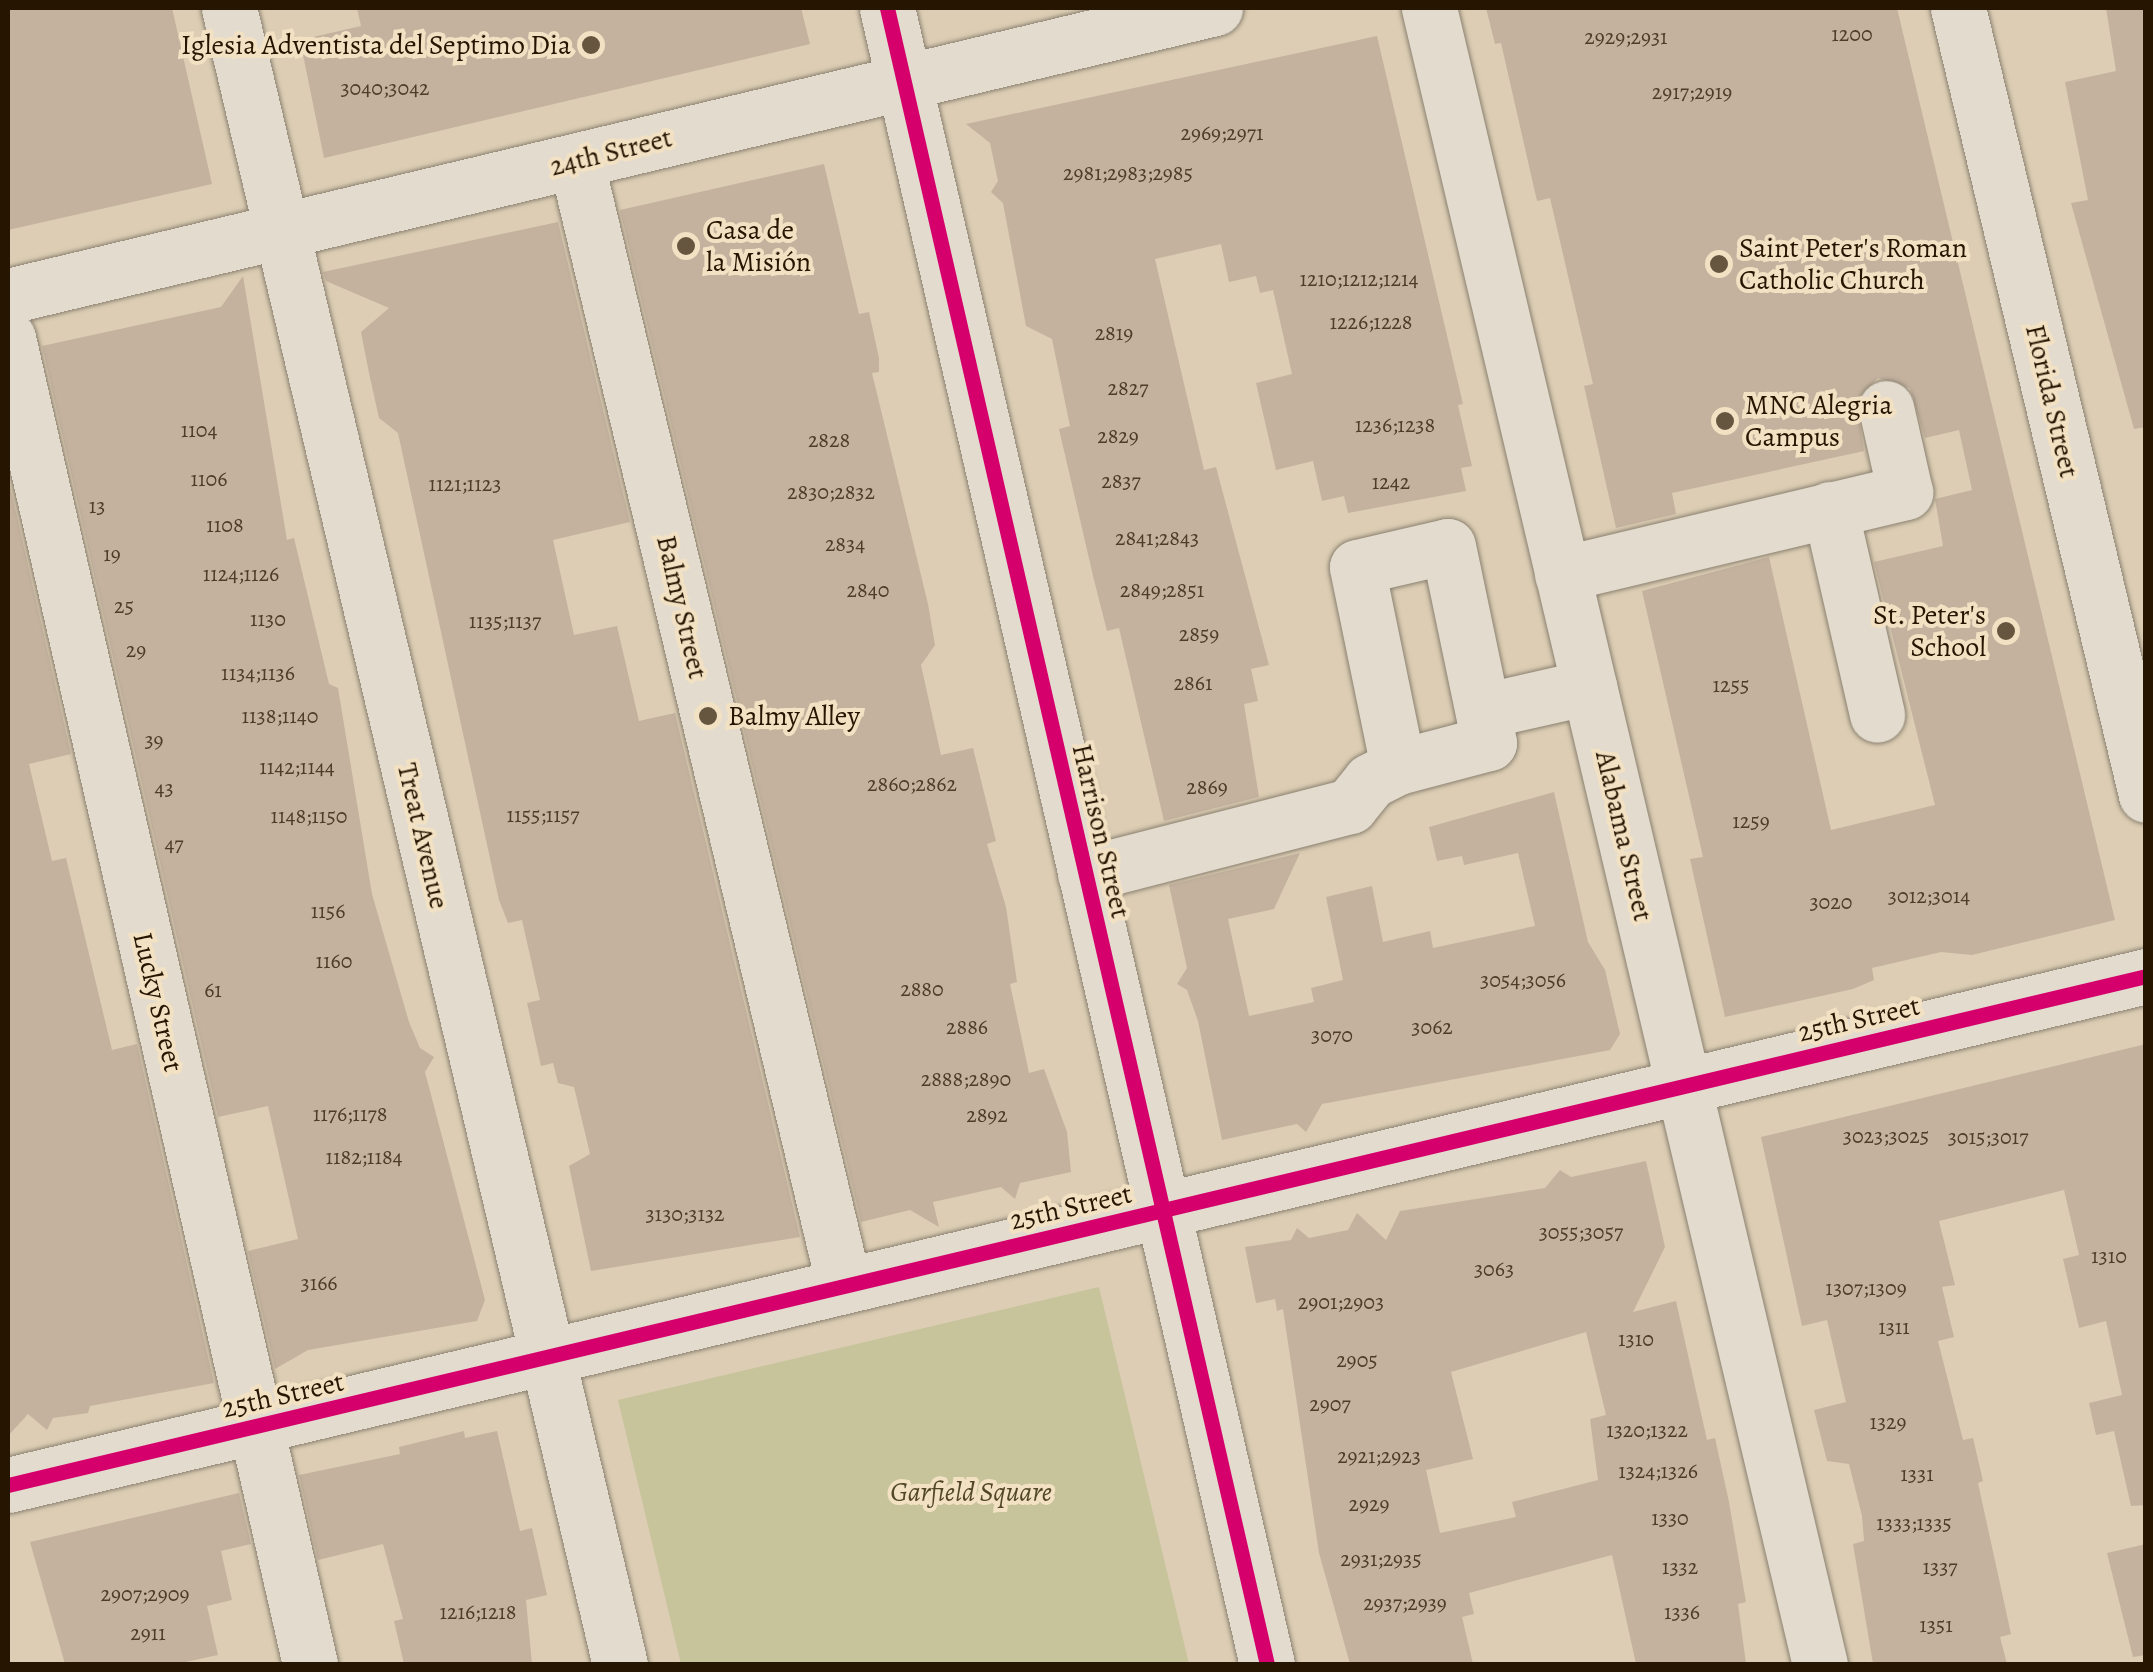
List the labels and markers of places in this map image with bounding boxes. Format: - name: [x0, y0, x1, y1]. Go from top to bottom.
- place label: Iglesia Adventista del Septimo Dia: [181, 28, 571, 62]
- marker: Iglesia Adventista del Septimo Dia: [580, 34, 602, 56]
- place label: Casa de la Misión: [706, 213, 811, 279]
- place label: Saint Peter's Roman Catholic Church: [1739, 231, 1967, 297]
- marker: Casa de la Misión: [675, 235, 697, 257]
- marker: Saint Peter's Roman Catholic Church: [1708, 253, 1730, 275]
- place label: MNC Alegria Campus: [1745, 388, 1893, 454]
- marker: MNC Alegria Campus: [1714, 410, 1736, 432]
- place label: St. Peter's School: [1872, 598, 1986, 664]
- marker: St. Peter's School: [1995, 620, 2017, 642]
- place label: Balmy Alley: [728, 699, 860, 733]
- marker: Balmy Alley: [697, 705, 719, 727]

